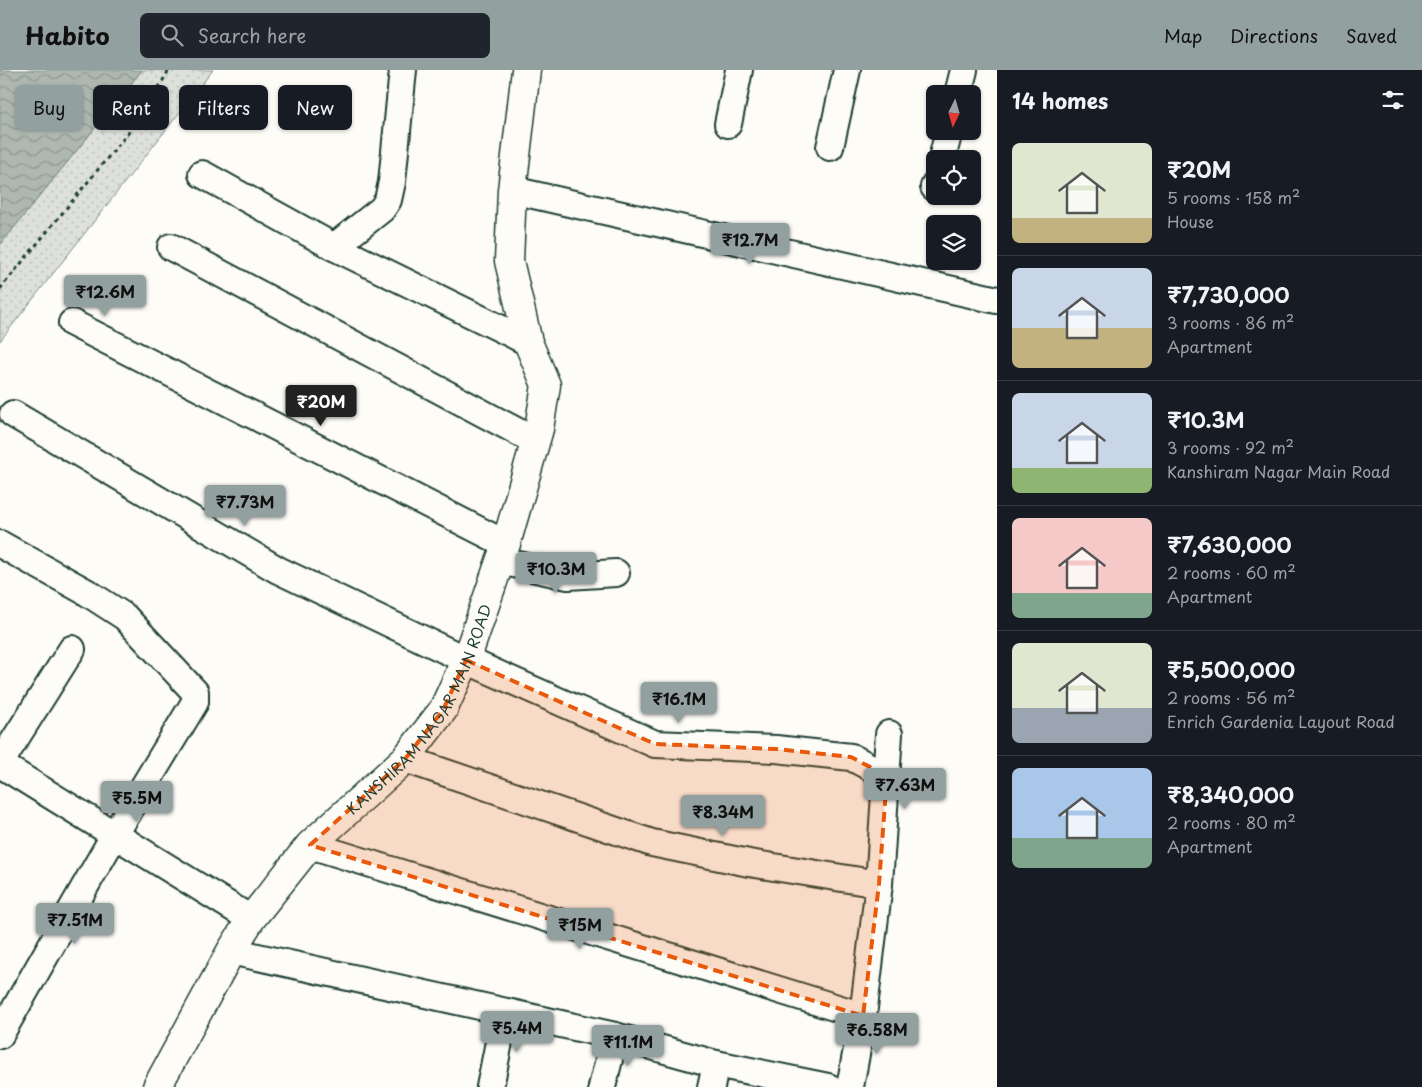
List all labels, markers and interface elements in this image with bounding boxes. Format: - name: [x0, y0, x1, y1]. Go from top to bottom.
- search box: [140, 13, 490, 58]
- text: Habito: [25, 17, 110, 53]
- icon: search: [158, 21, 186, 49]
- text: Search here: [198, 21, 306, 49]
- text: Map: [1164, 22, 1202, 49]
- text: Directions: [1230, 22, 1318, 49]
- text: Saved: [1346, 22, 1397, 49]
- text: 14 homes: [1012, 84, 1108, 116]
- chip: Buy: [15, 85, 83, 130]
- chip: Rent: [93, 85, 169, 130]
- chip: Filters: [179, 85, 268, 130]
- chip: New: [278, 85, 352, 130]
- north arrow: [926, 85, 981, 140]
- map controls: [926, 85, 981, 270]
- icon: filters: [1379, 86, 1407, 114]
- button: locate: [926, 150, 981, 205]
- text: ₹20M: [1167, 153, 1231, 185]
- icon: home: [1052, 163, 1112, 223]
- text: 5 rooms · 158 m²: [1167, 185, 1300, 209]
- text: House: [1167, 209, 1214, 233]
- button: layers: [926, 215, 981, 270]
- pin: ₹12.7M: [709, 222, 791, 265]
- text: ₹12.7M: [722, 227, 778, 251]
- pin: ₹12.6M: [64, 274, 146, 317]
- text: ₹7,730,000: [1167, 278, 1289, 310]
- text: ₹12.6M: [75, 279, 135, 303]
- icon: home: [1052, 288, 1112, 348]
- text: 3 rooms · 86 m²: [1167, 310, 1294, 334]
- text: Apartment: [1167, 334, 1252, 358]
- pin: ₹20M: [291, 384, 351, 427]
- text: ₹20M: [297, 389, 345, 413]
- text: ₹10.3M: [1167, 403, 1245, 435]
- icon: home: [1052, 413, 1112, 473]
- text: 3 rooms · 92 m²: [1167, 435, 1294, 459]
- text: Kanshiram Nagar Main Road: [1167, 459, 1390, 483]
- pin: ₹7.73M: [204, 484, 286, 527]
- text: ₹7.73M: [216, 489, 274, 513]
- text: ₹7,630,000: [1167, 528, 1292, 560]
- icon: home: [1052, 538, 1112, 598]
- pin: ₹10.3M: [515, 552, 597, 594]
- text: ₹10.3M: [526, 556, 586, 580]
- text: 2 rooms · 60 m²: [1167, 560, 1296, 584]
- text: Apartment: [1167, 584, 1252, 608]
- street label: KANSHIRAM NAGAR MAIN ROAD: [340, 601, 496, 819]
- text: ₹5,500,000: [1167, 653, 1295, 685]
- icon: home: [1052, 663, 1112, 723]
- pin: ₹16.1M: [638, 682, 720, 724]
- text: 2 rooms · 56 m²: [1167, 685, 1296, 709]
- text: ₹16.1M: [652, 686, 706, 710]
- text: Enrich Gardenia Layout Road: [1167, 709, 1395, 733]
- pin: ₹7.63M: [864, 768, 946, 810]
- text: ₹7.63M: [875, 772, 935, 796]
- text: ₹8,340,000: [1167, 778, 1294, 810]
- pin: ₹5.5M: [102, 780, 172, 823]
- text: ₹5.5M: [112, 785, 162, 809]
- icon: home: [1052, 788, 1112, 848]
- pin: ₹8.34M: [682, 794, 764, 837]
- text: ₹8.34M: [692, 799, 754, 823]
- text: 2 rooms · 80 m²: [1167, 810, 1296, 834]
- text: Apartment: [1167, 834, 1252, 858]
- pin: ₹7.51M: [34, 902, 116, 945]
- text: ₹7.51M: [47, 907, 103, 931]
- pin: ₹15M: [550, 908, 610, 950]
- text: ₹15M: [558, 912, 602, 936]
- pin: ₹5.4M: [482, 1010, 552, 1053]
- pin: ₹6.58M: [836, 1012, 918, 1055]
- text: ₹5.4M: [492, 1015, 542, 1039]
- text: ₹6.58M: [846, 1017, 908, 1041]
- pin: ₹11.1M: [587, 1024, 669, 1067]
- text: ₹11.1M: [603, 1029, 653, 1053]

